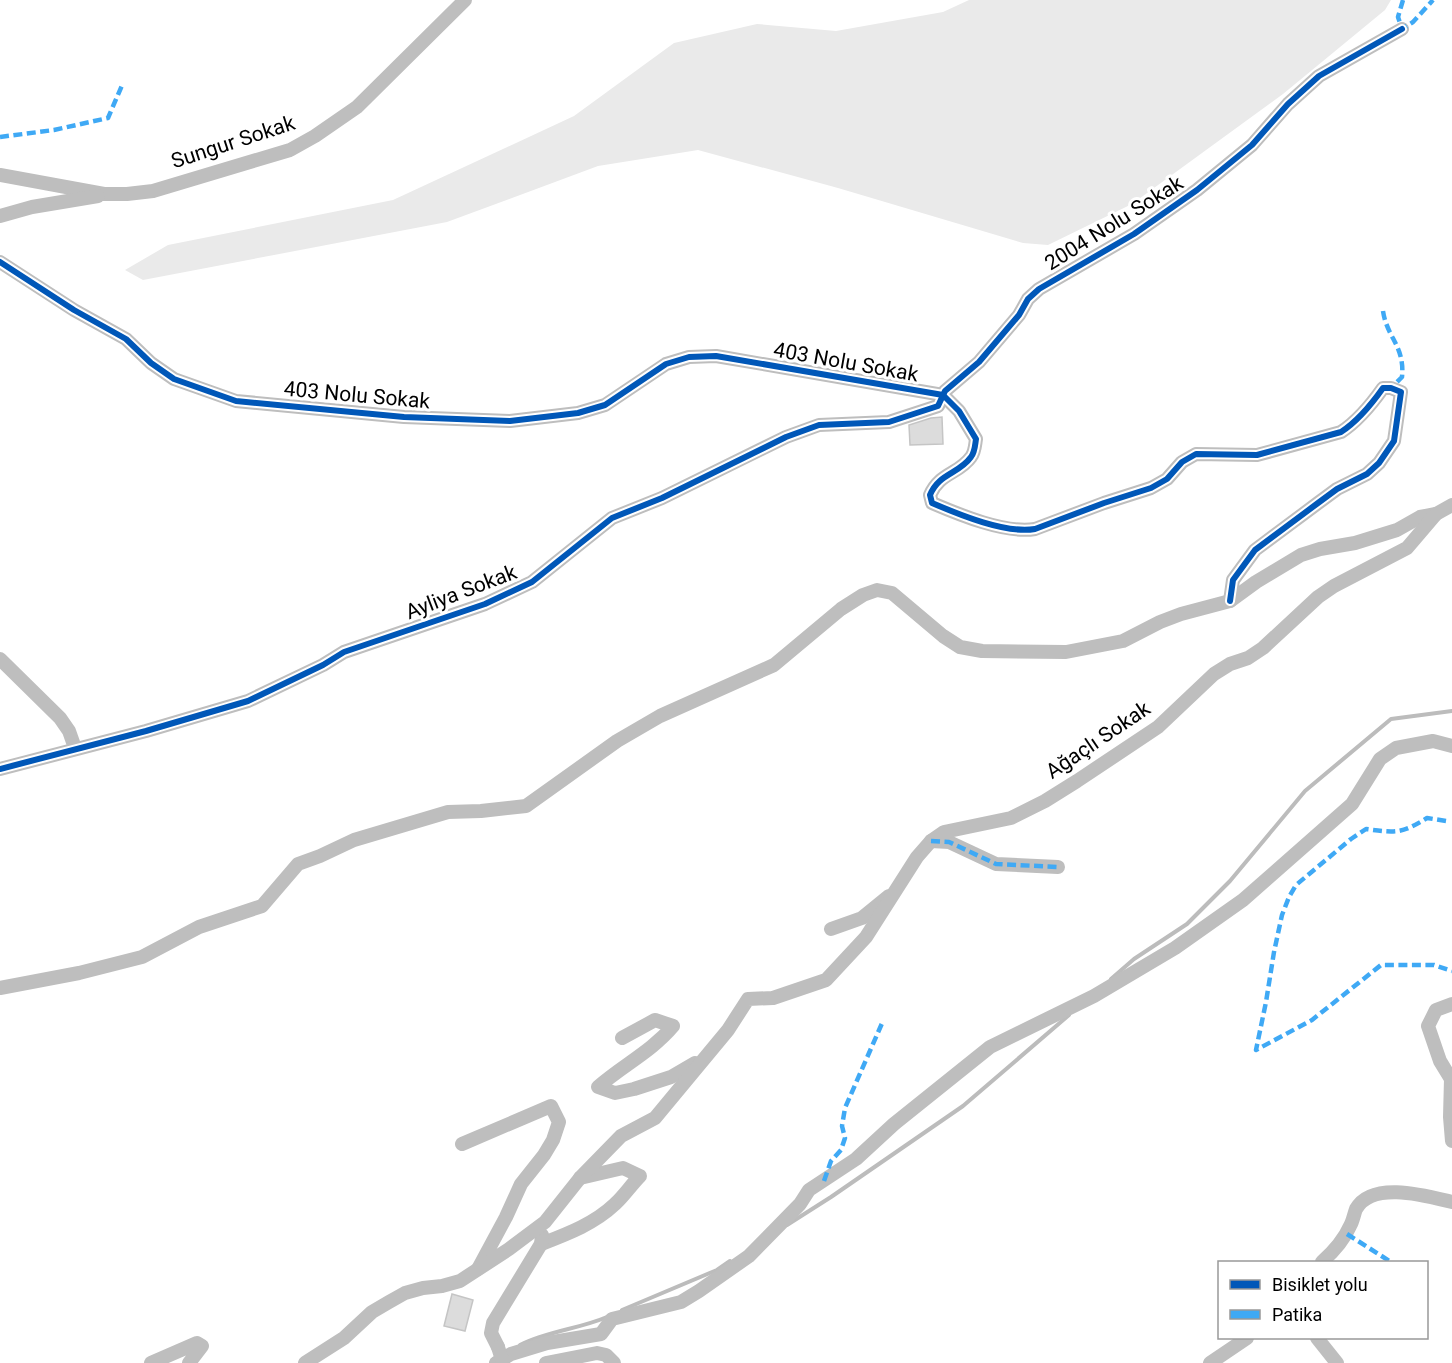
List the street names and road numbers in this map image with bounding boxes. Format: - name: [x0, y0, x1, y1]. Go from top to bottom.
- street label: Sungur Sokak: [168, 111, 298, 173]
- street label: 2004 Nolu Sokak: [1040, 171, 1188, 275]
- street label: 403 Nolu Sokak: [772, 337, 921, 387]
- street label: 403 Nolu Sokak: [283, 377, 431, 413]
- street label: Ayliya Sokak: [402, 560, 520, 624]
- street label: Ağaçlı Sokak: [1041, 696, 1155, 784]

